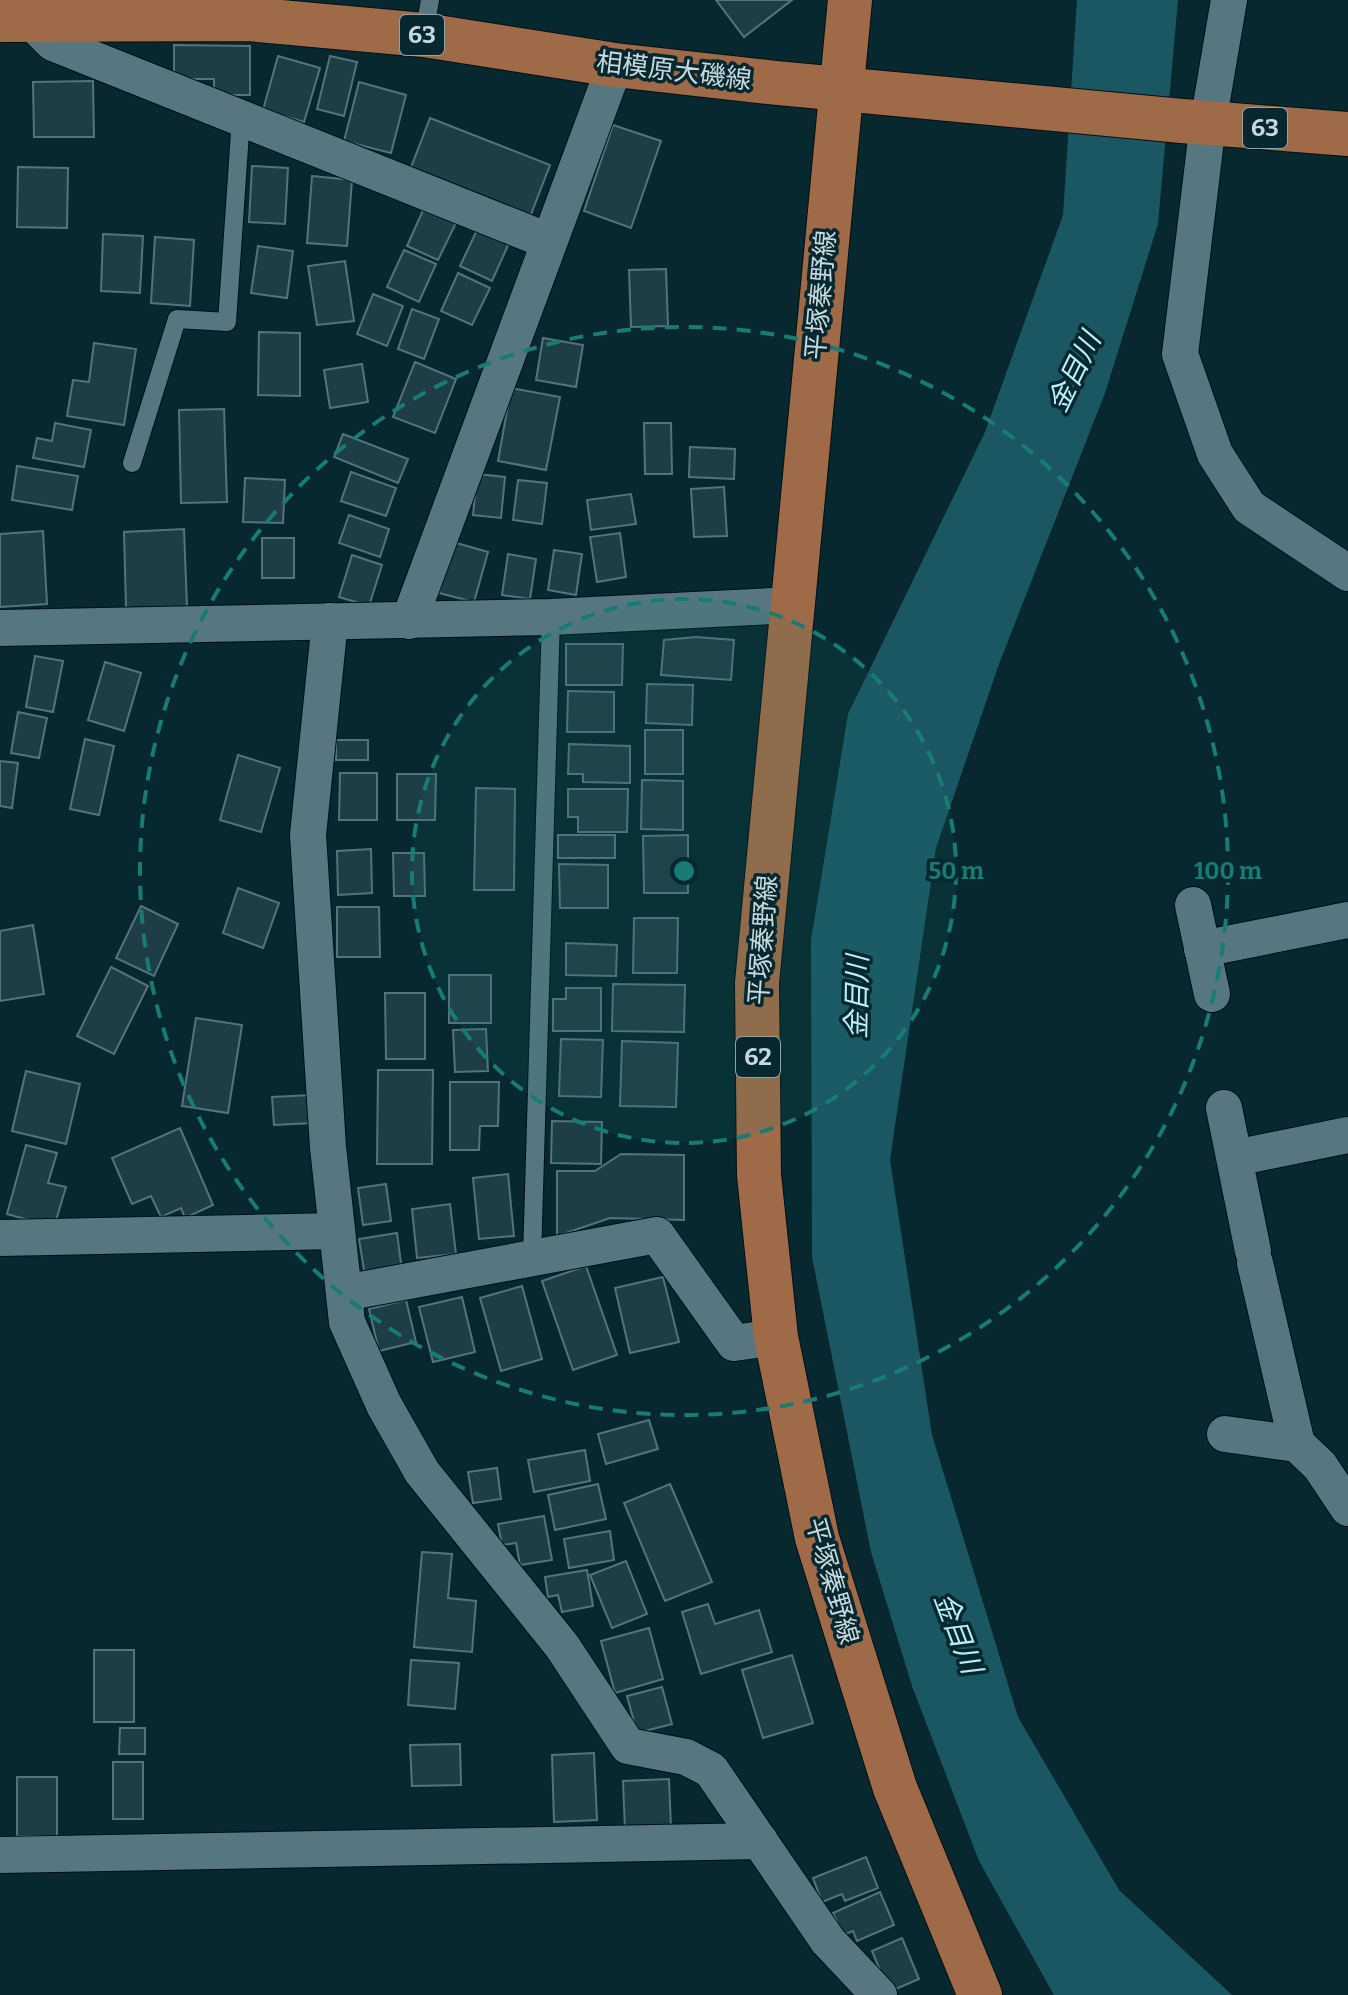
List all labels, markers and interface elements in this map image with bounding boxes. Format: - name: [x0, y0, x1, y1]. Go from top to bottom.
- road number: 63: [400, 15, 444, 55]
- street label: 相模原大磯線: [595, 46, 753, 96]
- road number: 63: [1243, 108, 1287, 148]
- street label: 平塚秦野線: [800, 229, 842, 361]
- water label: 金目川: [1041, 324, 1109, 417]
- centre of rings: [670, 857, 698, 885]
- text: 50 m: [928, 857, 984, 885]
- text: 100 m: [1194, 857, 1262, 885]
- street label: 平塚秦野線: [743, 874, 783, 1006]
- water label: 金目川: [840, 952, 874, 1039]
- road number: 62: [736, 1037, 780, 1077]
- street label: 平塚秦野線: [799, 1514, 865, 1648]
- water label: 金目川: [928, 1588, 990, 1681]

